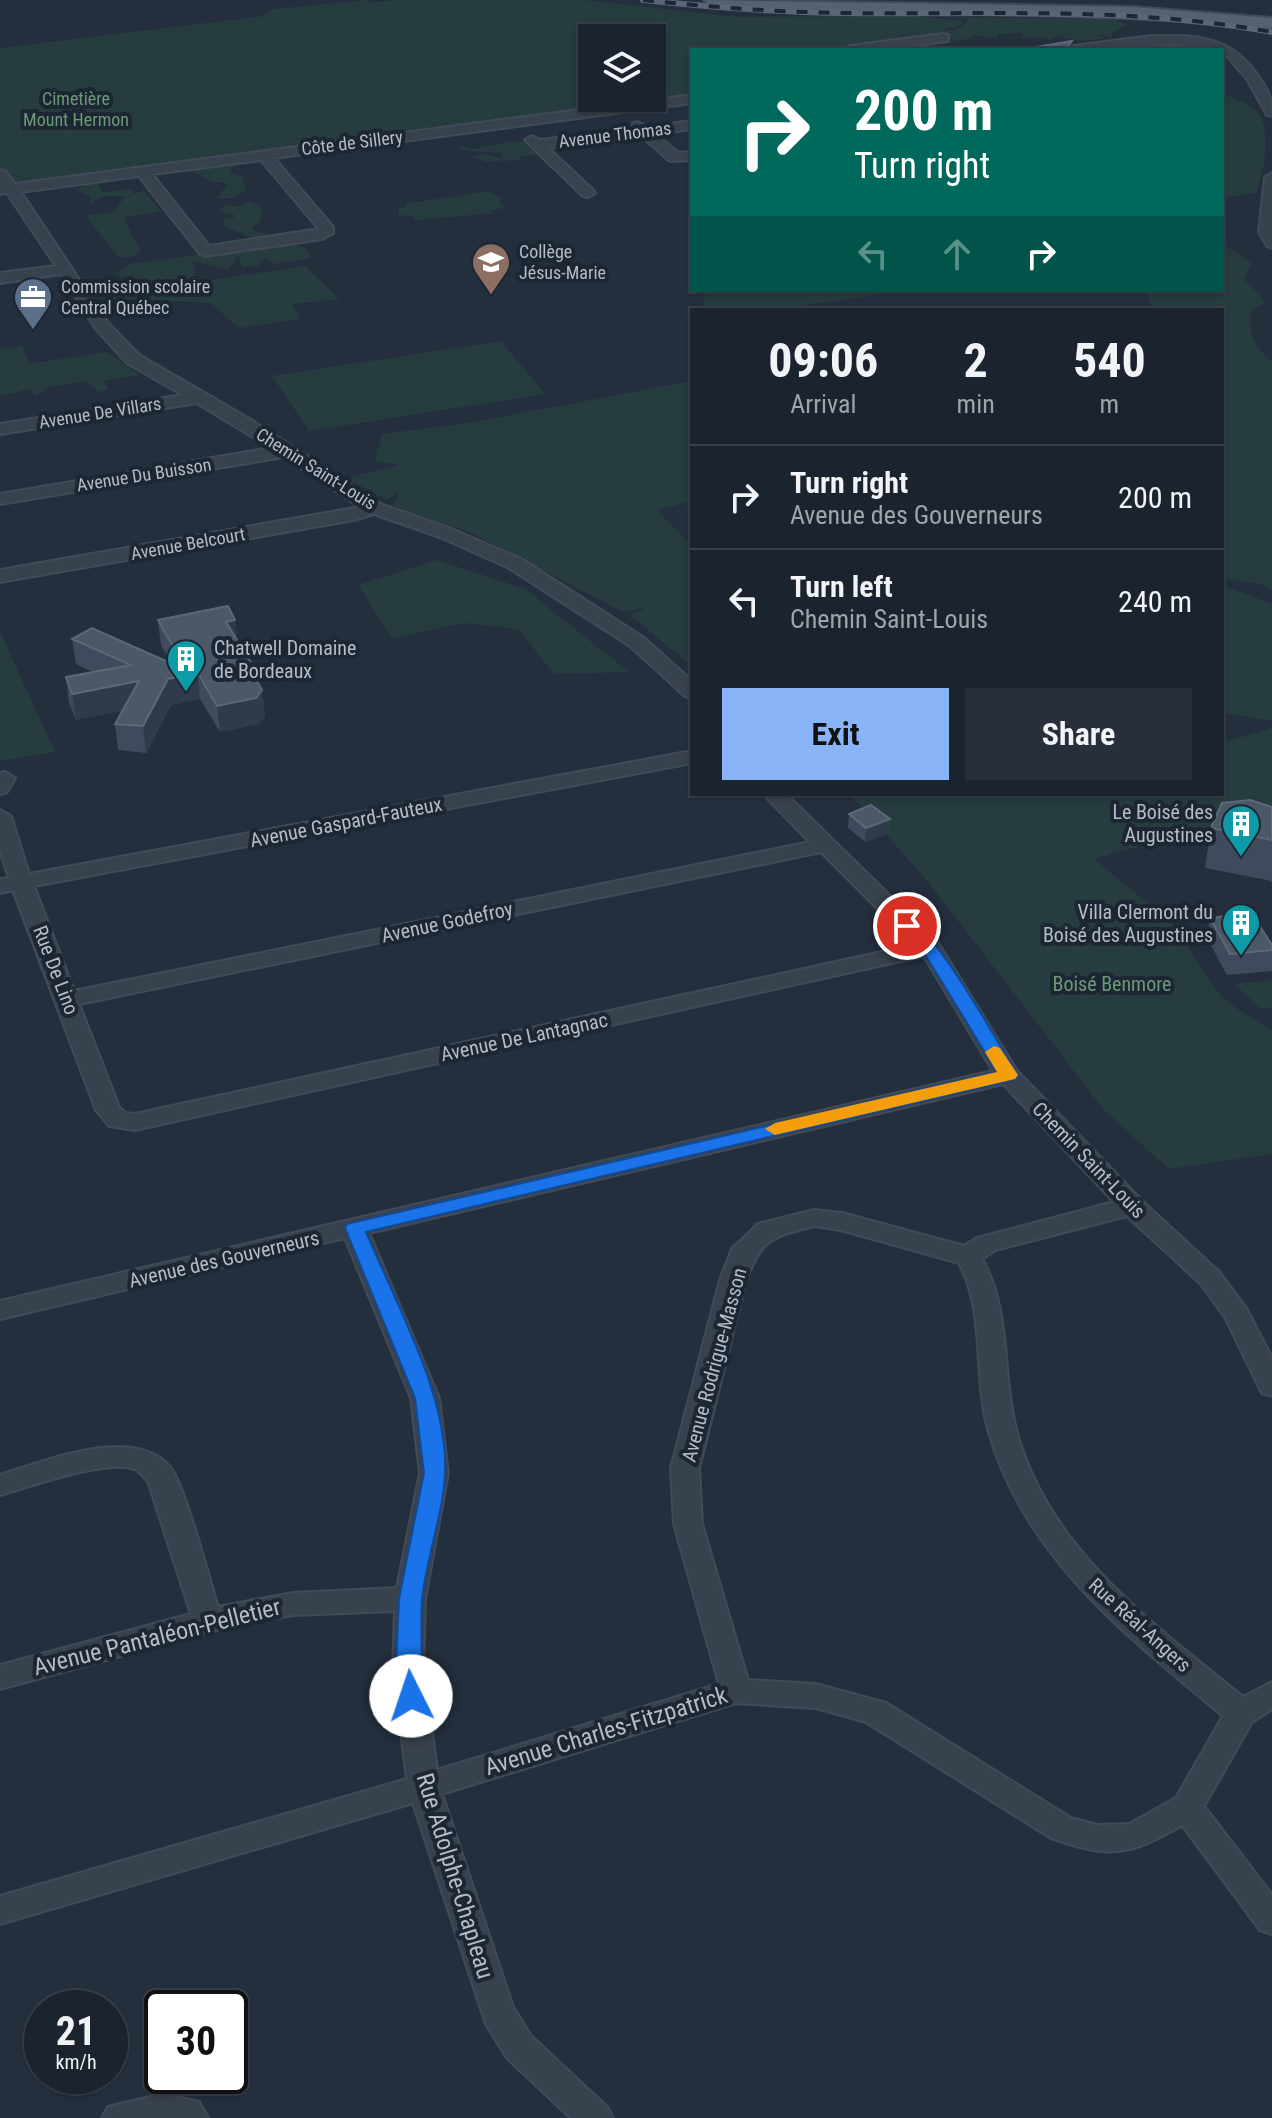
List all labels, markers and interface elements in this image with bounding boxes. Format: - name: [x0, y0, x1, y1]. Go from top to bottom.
- map controls: [578, 24, 666, 112]
- button: layers: [578, 24, 666, 112]
- text: 200 m: [854, 78, 993, 144]
- icon: right: [722, 80, 826, 184]
- park label: Cimetière Mount Hermon: [23, 88, 129, 130]
- street label: Avenue Thomas: [558, 117, 672, 152]
- street label: Côte de Sillery: [300, 126, 404, 159]
- text: Turn right: [854, 145, 990, 187]
- icon: left: [851, 232, 895, 276]
- icon: ahead: [935, 232, 979, 276]
- icon: right: [1019, 232, 1063, 276]
- school or university icon: Collège Jésus-Marie: [470, 241, 512, 296]
- place label: Collège Jésus-Marie: [519, 241, 606, 283]
- office icon: Commission scolaire Central Québec: [12, 276, 54, 331]
- place label: Commission scolaire Central Québec: [61, 276, 210, 318]
- text: 09:06: [768, 332, 878, 389]
- text: 2: [964, 332, 988, 389]
- text: 540: [1073, 332, 1146, 389]
- text: Arrival: [790, 389, 856, 419]
- text: min: [957, 389, 995, 419]
- text: m: [1100, 389, 1119, 419]
- street label: Avenue De Villars: [37, 392, 163, 433]
- street label: Chemin Saint-Louis: [253, 423, 380, 514]
- street label: Avenue Du Buisson: [75, 454, 213, 496]
- text: Turn right: [790, 465, 908, 500]
- icon: right: [722, 475, 766, 519]
- text: 200 m: [1118, 480, 1192, 515]
- text: Avenue des Gouverneurs: [790, 500, 1043, 530]
- street label: Avenue Belcourt: [129, 523, 247, 564]
- text: Turn left: [790, 569, 893, 604]
- icon: left: [722, 579, 766, 623]
- text: 240 m: [1118, 584, 1192, 619]
- text: Chemin Saint-Louis: [790, 604, 988, 634]
- place label: Chatwell Domaine de Bordeaux: [214, 636, 356, 683]
- building icon: Chatwell Domaine de Bordeaux: [165, 638, 207, 693]
- button: Exit: [722, 688, 949, 780]
- button: Share: [965, 688, 1192, 780]
- street label: Avenue Gaspard-Fauteux: [248, 792, 444, 852]
- place label: Le Boisé des Augustines: [1112, 800, 1213, 847]
- building icon: Le Boisé des Augustines: [1220, 803, 1262, 858]
- pin: [873, 892, 941, 960]
- street label: Avenue Godefroy: [379, 896, 515, 948]
- place label: Villa Clermont du Boisé des Augustines: [1043, 900, 1213, 947]
- building icon: Villa Clermont du Boisé des Augustines: [1220, 902, 1262, 957]
- icon: arrive: [885, 904, 929, 948]
- street label: Rue De Lino: [28, 922, 84, 1018]
- park label: Boisé Benmore: [1053, 972, 1172, 996]
- street label: Avenue De Lantagnac: [438, 1008, 610, 1066]
- street label: Chemin Saint-Louis: [1027, 1097, 1151, 1223]
- street label: Avenue des Gouverneurs: [127, 1225, 321, 1293]
- street label: Avenue Rodrigue-Masson: [677, 1265, 751, 1465]
- street label: Rue Réal-Angers: [1084, 1573, 1196, 1677]
- street label: Avenue Pantaléon-Pelletier: [31, 1593, 283, 1681]
- position arrow: [369, 1654, 453, 1738]
- street label: Avenue Charles-Fitzpatrick: [481, 1681, 731, 1781]
- street label: Rue Adolphe-Chapleau: [410, 1770, 500, 1982]
- speed limit sign: 30: [144, 1990, 248, 2094]
- text: 21: [56, 2008, 96, 2055]
- text: km/h: [55, 2050, 97, 2074]

